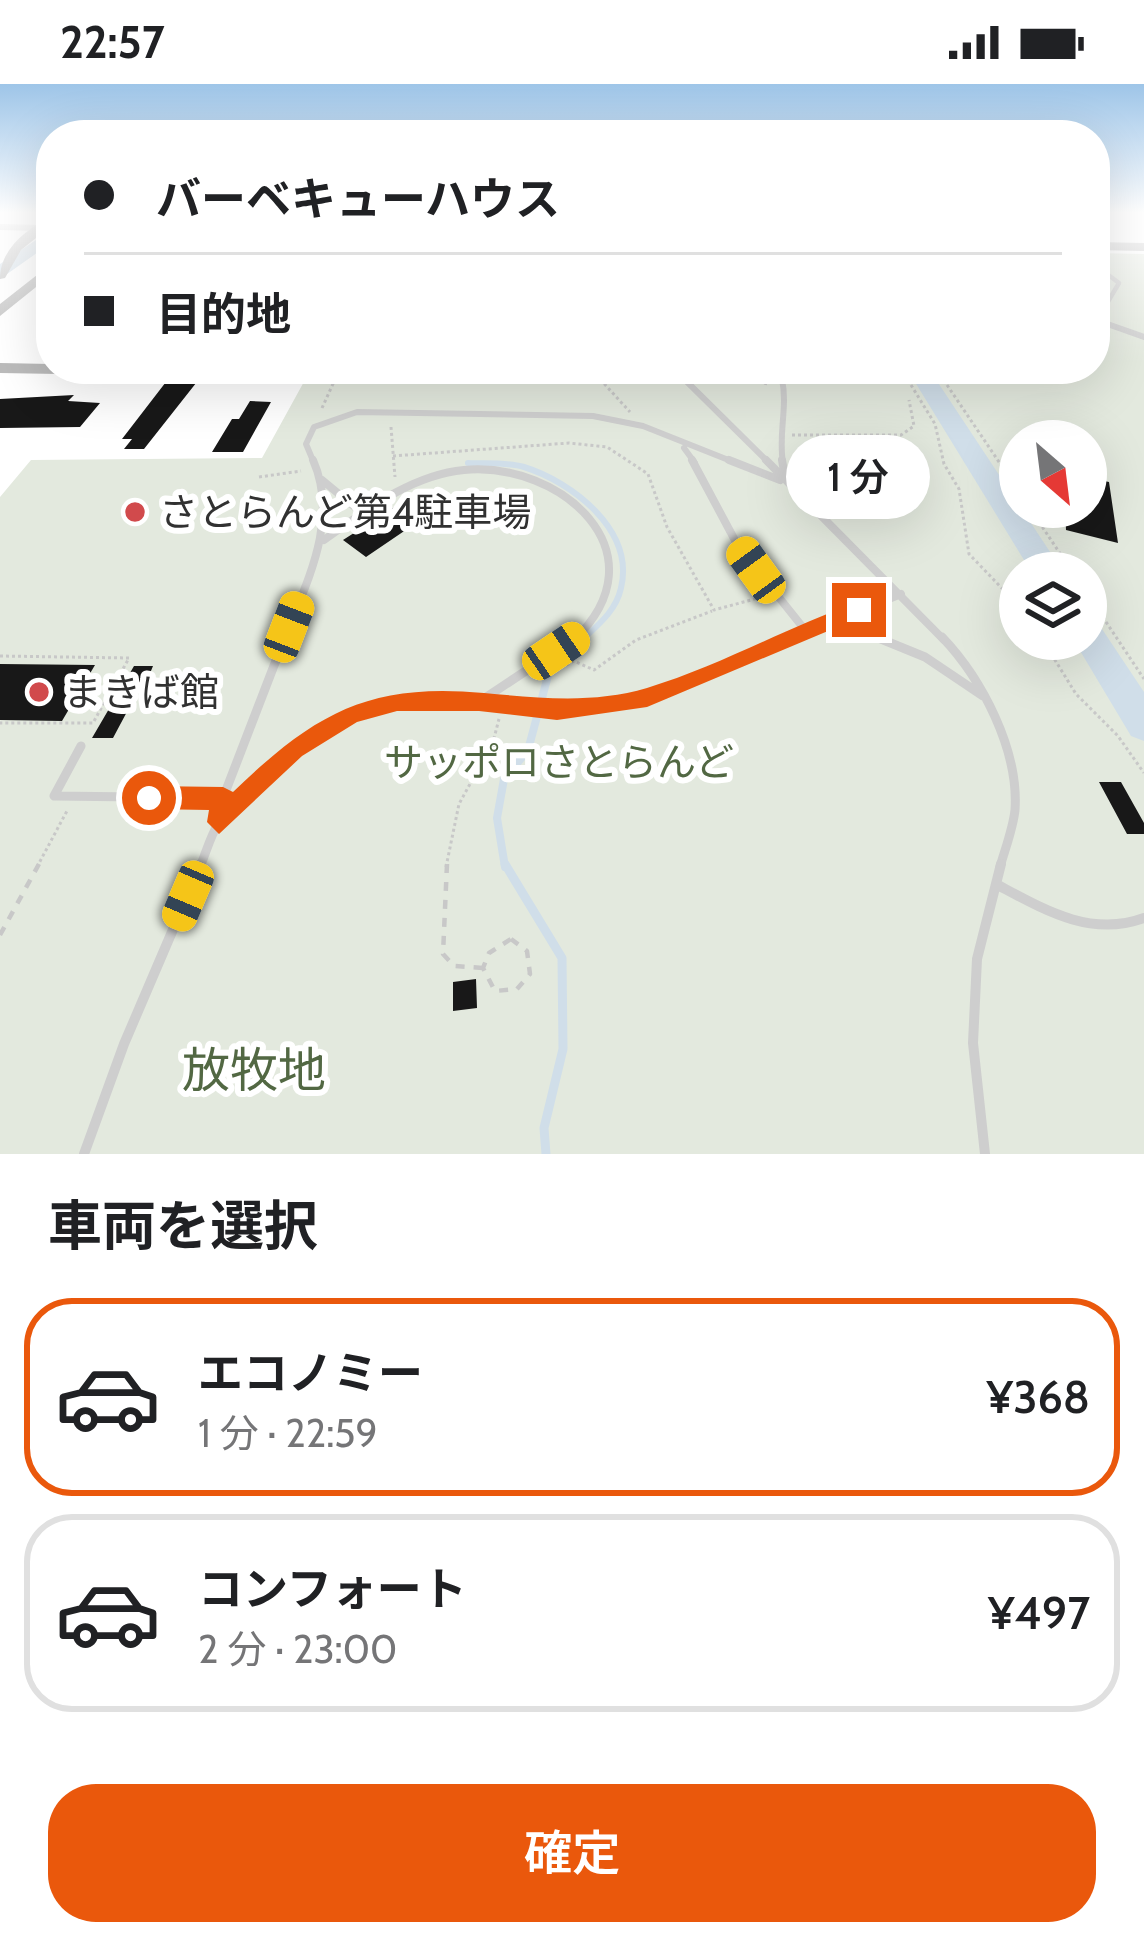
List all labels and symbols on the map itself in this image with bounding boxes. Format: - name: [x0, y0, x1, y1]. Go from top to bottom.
- north arrow: [999, 420, 1107, 528]
- callout: 1 分: [787, 436, 931, 520]
- place label: さとらんど第4駐車場: [159, 488, 531, 536]
- marker: さとらんど第4駐車場: [122, 499, 148, 525]
- car: [720, 530, 792, 610]
- route end: [832, 583, 886, 637]
- car: [259, 587, 319, 667]
- car: [516, 616, 596, 686]
- place label: まきば館: [63, 668, 219, 716]
- marker: まきば館: [26, 679, 52, 705]
- park label: サッポロさとらんど: [384, 738, 734, 786]
- route start: [122, 771, 176, 825]
- car: [157, 856, 219, 936]
- park label: 放牧地: [182, 1041, 326, 1099]

